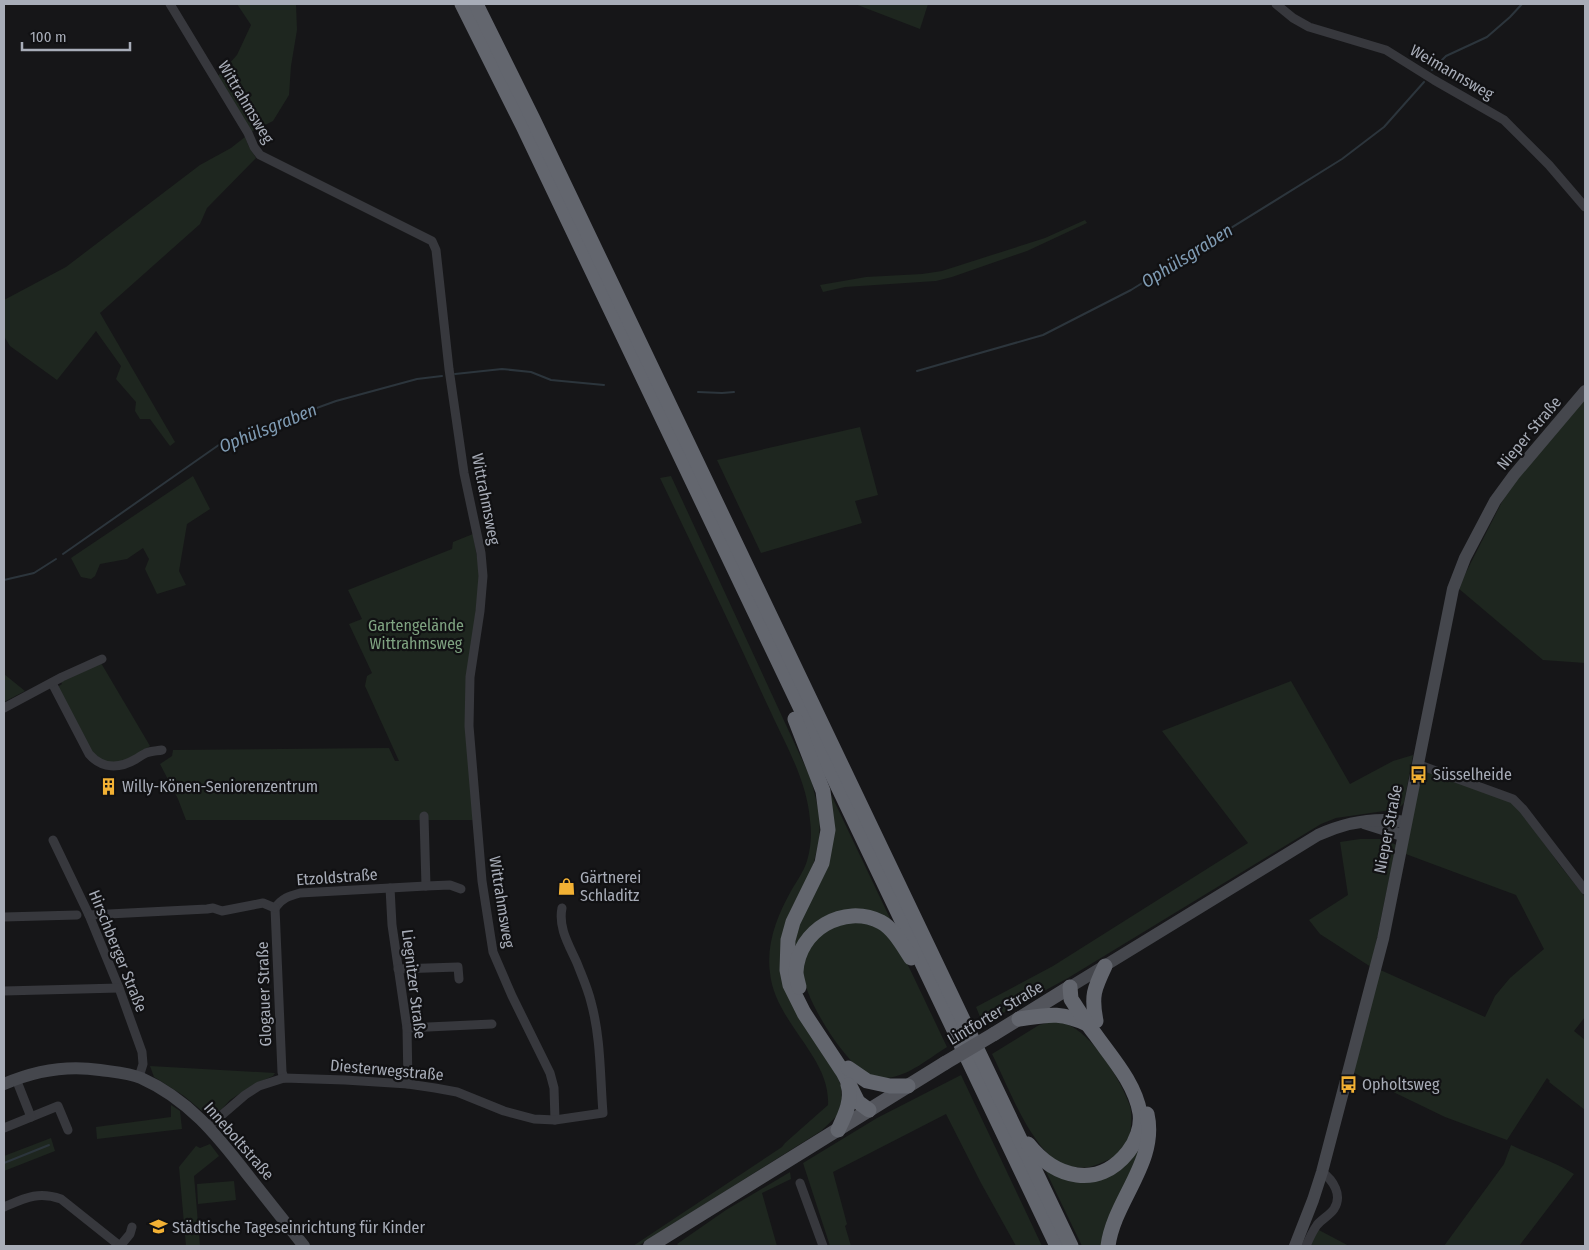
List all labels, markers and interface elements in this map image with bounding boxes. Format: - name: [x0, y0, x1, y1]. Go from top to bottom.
- scale bar: [22, 20, 130, 52]
- text: 100 m: [30, 28, 67, 46]
- street label: Weimannsweg: [1407, 40, 1498, 104]
- street label: Wittrahmsweg: [214, 57, 278, 147]
- water label: Ophülsgraben: [1137, 219, 1237, 293]
- street label: Nieper Straße: [1493, 392, 1565, 474]
- water label: Ophülsgraben: [216, 398, 320, 458]
- street label: Wittrahmsweg: [468, 452, 504, 547]
- park label: Gartengelände Wittrahmsweg: [368, 616, 464, 653]
- bus stop icon: Süsselheide: [1409, 764, 1429, 784]
- place label: Süsselheide: [1433, 765, 1512, 784]
- building icon: Willy-Könen-Seniorenzentrum: [98, 776, 118, 796]
- place label: Willy-Könen-Seniorenzentrum: [122, 777, 318, 796]
- street label: Nieper Straße: [1370, 783, 1406, 875]
- street label: Wittrahmsweg: [485, 855, 519, 950]
- street label: Etzoldstraße: [296, 865, 378, 889]
- place label: Gärtnerei Schladitz: [580, 868, 641, 905]
- shop icon: Gärtnerei Schladitz: [556, 876, 576, 896]
- street label: Hirschberger Straße: [85, 887, 151, 1015]
- street label: Liegnitzer Straße: [398, 928, 430, 1040]
- street label: Glogauer Straße: [253, 941, 275, 1047]
- street label: Lintforter Straße: [944, 977, 1046, 1049]
- street label: Diesterwegstraße: [329, 1056, 445, 1084]
- bus stop icon: Opholtsweg: [1338, 1074, 1358, 1094]
- place label: Opholtsweg: [1362, 1075, 1440, 1094]
- street label: Inneboltstraße: [200, 1098, 278, 1184]
- school or university icon: Städtische Tageseinrichtung für Kinder: [148, 1217, 168, 1237]
- place label: Städtische Tageseinrichtung für Kinder: [172, 1218, 425, 1237]

